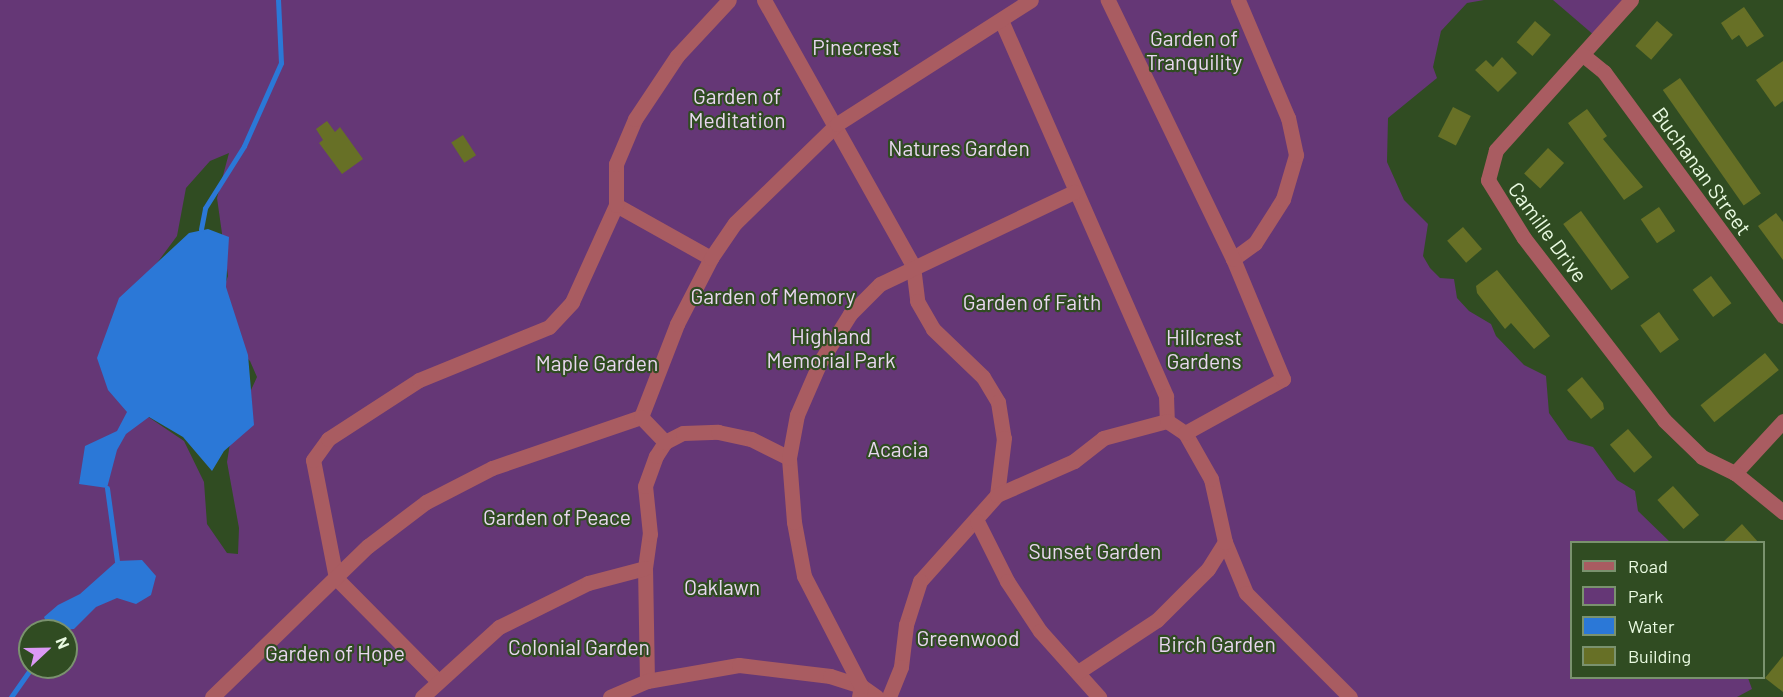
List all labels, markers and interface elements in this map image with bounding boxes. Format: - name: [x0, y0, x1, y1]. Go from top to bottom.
- park label: Garden of Tranquility: [1146, 25, 1242, 75]
- park label: Pinecrest: [812, 34, 900, 60]
- park label: Garden of Meditation: [688, 83, 786, 133]
- street label: Buchanan Street: [1647, 102, 1757, 240]
- park label: Natures Garden: [888, 135, 1030, 161]
- street label: Camille Drive: [1503, 177, 1593, 287]
- park label: Garden of Memory: [691, 283, 855, 309]
- park label: Garden of Faith: [963, 289, 1101, 315]
- park label: Highland Memorial Park: [767, 323, 895, 373]
- park label: Hillcrest Gardens: [1166, 324, 1242, 374]
- park label: Maple Garden: [536, 350, 658, 376]
- park label: Acacia: [867, 436, 929, 462]
- park label: Garden of Peace: [483, 504, 631, 530]
- park label: Sunset Garden: [1029, 538, 1161, 564]
- legend: [1570, 541, 1765, 679]
- text: Road: [1628, 555, 1668, 577]
- park label: Oaklawn: [684, 574, 760, 600]
- text: Park: [1628, 585, 1663, 607]
- text: Water: [1628, 615, 1675, 637]
- north arrow: [18, 619, 78, 679]
- park label: Greenwood: [916, 625, 1020, 651]
- park label: Birch Garden: [1158, 631, 1276, 657]
- text: N: [52, 634, 74, 651]
- park label: Colonial Garden: [508, 634, 650, 660]
- park label: Garden of Hope: [265, 640, 405, 666]
- text: Building: [1628, 645, 1691, 667]

